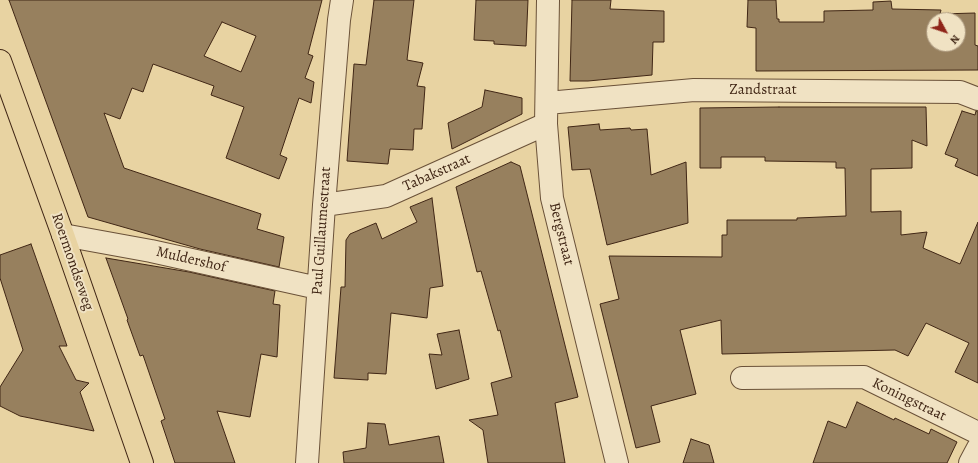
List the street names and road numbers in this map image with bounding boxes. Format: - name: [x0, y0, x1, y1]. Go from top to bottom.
- street label: Zandstraat: [729, 81, 797, 99]
- street label: Tabakstraat: [400, 150, 474, 196]
- street label: Paul Guillaumestraat: [309, 166, 335, 296]
- street label: Bergstraat: [544, 201, 578, 267]
- street label: Roermondseweg: [47, 211, 97, 313]
- street label: Muldershof: [154, 243, 228, 277]
- street label: Koningstraat: [869, 374, 949, 426]

